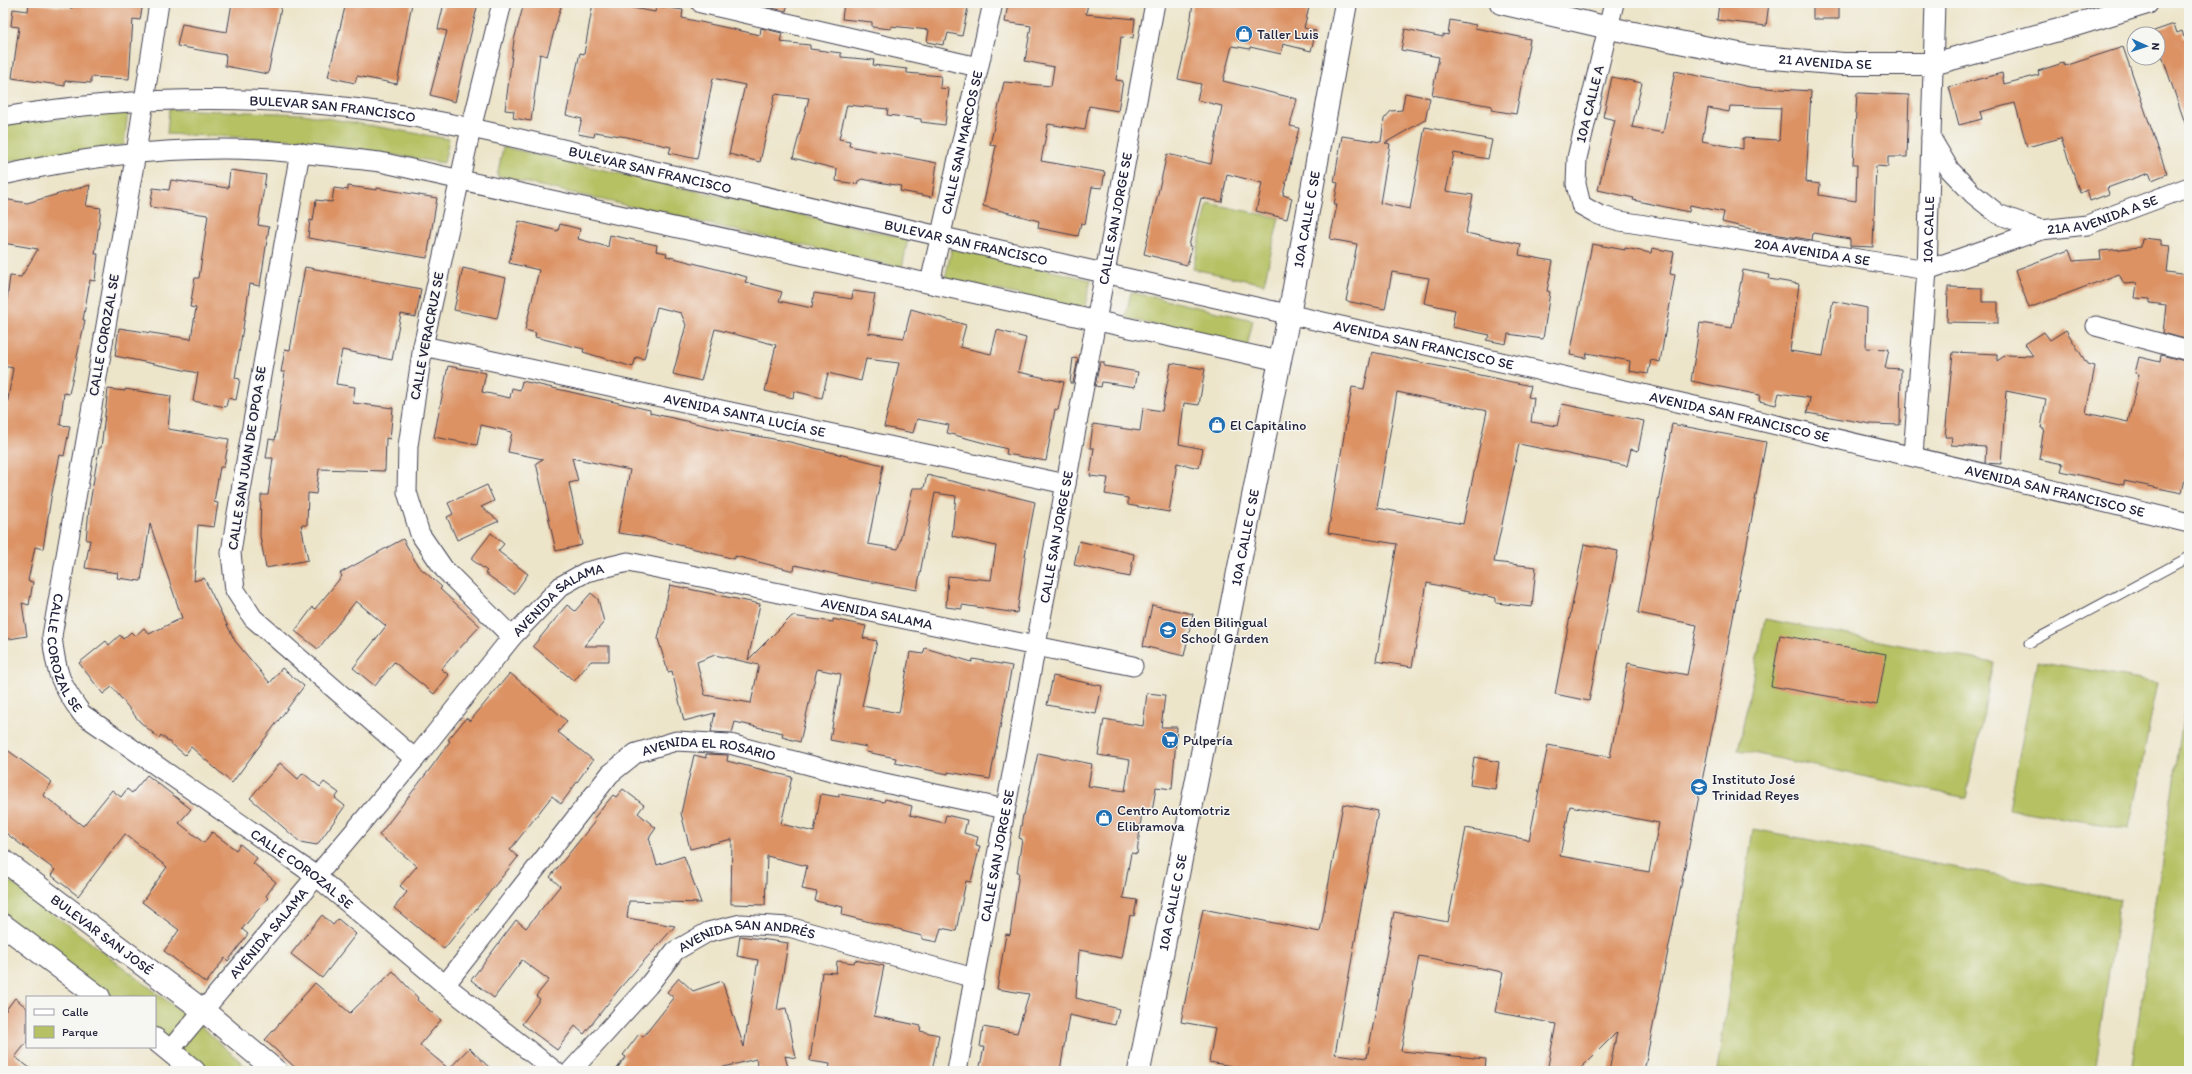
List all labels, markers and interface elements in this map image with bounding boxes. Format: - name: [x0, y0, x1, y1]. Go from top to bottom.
- shop icon: Taller Luis: [1234, 24, 1254, 44]
- place label: Taller Luis: [1257, 26, 1319, 43]
- north arrow: [2126, 26, 2166, 66]
- text: N: [2149, 42, 2162, 51]
- street label: 21 AVENIDA SE: [1778, 50, 1872, 73]
- street label: 10A CALLE A: [1572, 63, 1608, 144]
- street label: CALLE SAN MARCOS SE: [937, 69, 986, 216]
- street label: BULEVAR SAN FRANCISCO: [249, 92, 417, 126]
- street label: BULEVAR SAN FRANCISCO: [567, 142, 734, 197]
- street label: CALLE SAN JORGE SE: [1094, 151, 1136, 286]
- street label: 10A CALLE C SE: [1289, 169, 1324, 269]
- street label: 21A AVENIDA A SE: [2046, 191, 2160, 238]
- street label: 10A CALLE: [1919, 195, 1938, 263]
- street label: BULEVAR SAN FRANCISCO: [883, 216, 1049, 269]
- street label: 20A AVENIDA A SE: [1753, 234, 1872, 269]
- street label: CALLE VERACRUZ SE: [406, 270, 448, 402]
- street label: CALLE COROZAL SE: [85, 272, 123, 397]
- street label: AVENIDA SAN FRANCISCO SE: [1332, 316, 1516, 373]
- street label: CALLE SAN JUAN DE OPOA SE: [224, 364, 270, 551]
- street label: AVENIDA SAN FRANCISCO SE: [1648, 388, 1831, 446]
- street label: AVENIDA SANTA LUCÍA SE: [662, 389, 827, 441]
- shop icon: El Capitalino: [1207, 415, 1227, 435]
- place label: El Capitalino: [1230, 417, 1306, 434]
- street label: AVENIDA SAN FRANCISCO SE: [1963, 461, 2147, 520]
- street label: CALLE SAN JORGE SE: [1035, 469, 1077, 605]
- street label: 10A CALLE C SE: [1227, 487, 1263, 587]
- street label: AVENIDA SALAMA: [509, 560, 606, 640]
- street label: CALLE COROZAL SE: [44, 592, 87, 716]
- street label: AVENIDA SALAMA: [820, 594, 934, 633]
- place label: Eden Bilingual School Garden: [1181, 614, 1269, 647]
- school or university icon: Eden Bilingual School Garden: [1158, 620, 1178, 640]
- supermarket icon: Pulpería: [1160, 730, 1180, 750]
- street label: AVENIDA EL ROSARIO: [640, 732, 778, 764]
- place label: Pulpería: [1183, 732, 1233, 749]
- place label: Instituto José Trinidad Reyes: [1712, 771, 1799, 804]
- school or university icon: Instituto José Trinidad Reyes: [1689, 777, 1709, 797]
- street label: CALLE SAN JORGE SE: [976, 788, 1018, 923]
- place label: Centro Automotriz Elibramova: [1117, 802, 1231, 835]
- shop icon: Centro Automotriz Elibramova: [1094, 808, 1114, 828]
- street label: CALLE COROZAL SE: [247, 825, 357, 913]
- street label: 10A CALLE C SE: [1155, 852, 1190, 952]
- street label: AVENIDA SALAMA: [226, 884, 312, 982]
- street label: BULEVAR SAN JOSÉ: [47, 890, 157, 979]
- street label: AVENIDA SAN ANDRÉS: [675, 915, 817, 956]
- legend: [26, 996, 156, 1048]
- text: Calle: [62, 1005, 89, 1019]
- text: Parque: [62, 1025, 98, 1039]

